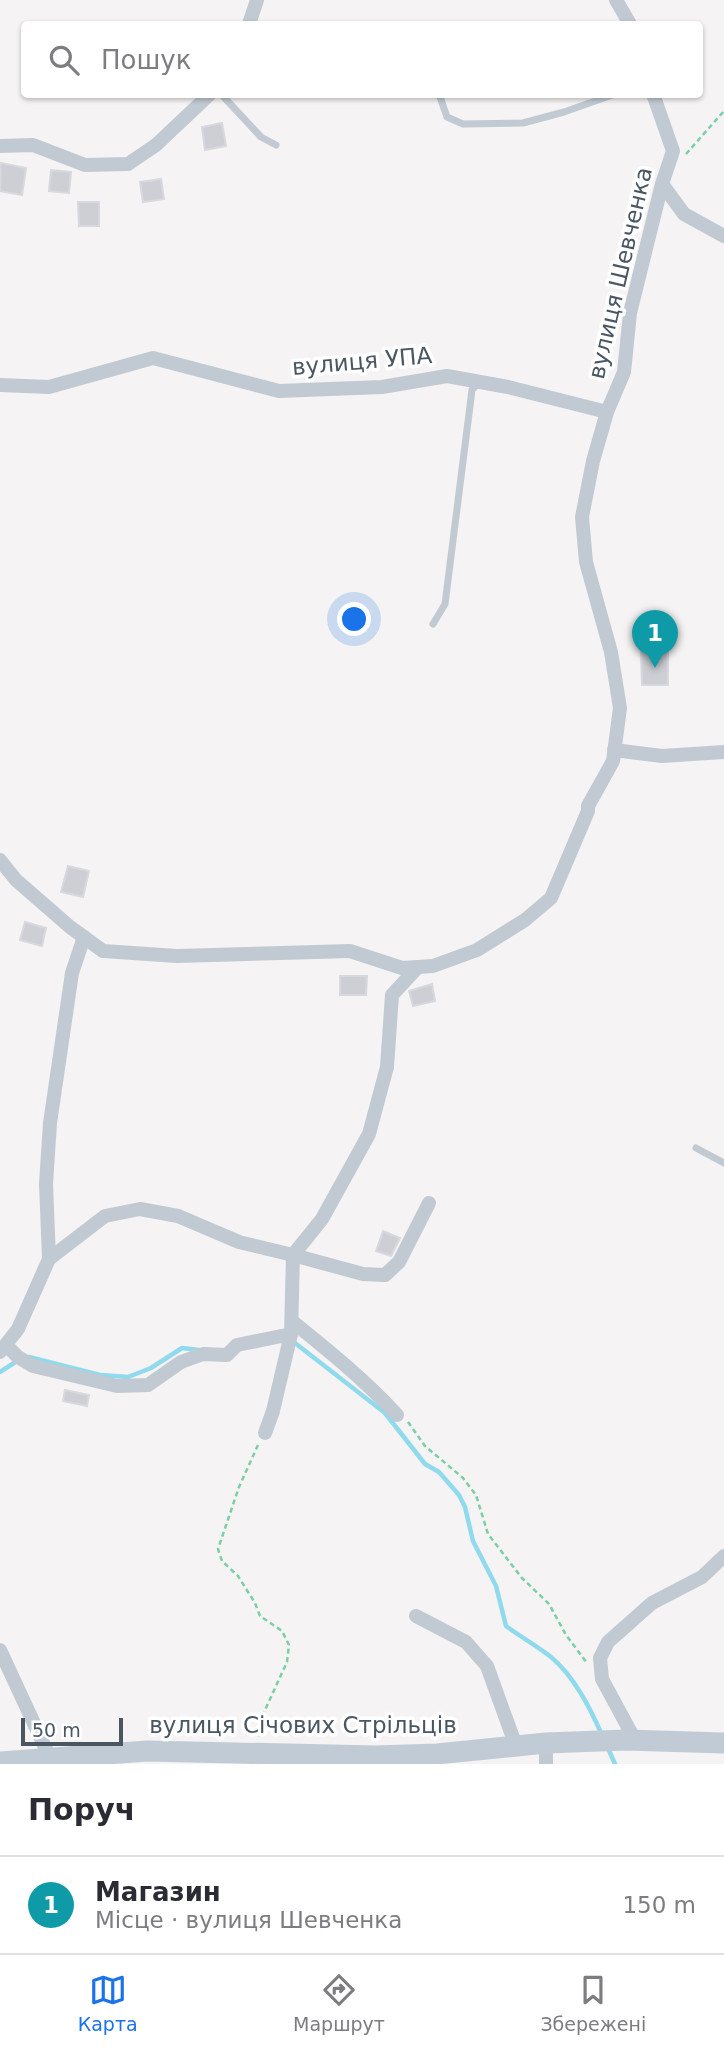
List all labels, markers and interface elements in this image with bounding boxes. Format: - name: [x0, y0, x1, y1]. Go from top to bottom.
- search box: [21, 21, 703, 98]
- icon: search: [45, 41, 83, 79]
- text: Пошук: [101, 45, 191, 75]
- street label: вулиця Шевченка: [583, 165, 657, 381]
- street label: вулиця УПА: [291, 342, 433, 380]
- your location: [337, 602, 371, 636]
- pin: 1: [632, 610, 678, 668]
- street label: вулиця Січових Стрільців: [149, 1712, 457, 1738]
- scale bar: [21, 1715, 122, 1747]
- text: 50 m: [32, 1719, 81, 1741]
- text: Поруч: [28, 1792, 135, 1827]
- text: Магазин: [95, 1877, 221, 1907]
- text: 1: [43, 1892, 59, 1918]
- text: 150 m: [622, 1892, 696, 1918]
- text: Місце · вулиця Шевченка: [95, 1907, 402, 1933]
- tab: Карта: [78, 1971, 138, 2035]
- tab: Маршрут: [293, 1971, 385, 2035]
- tab: Збережені: [540, 1971, 646, 2035]

